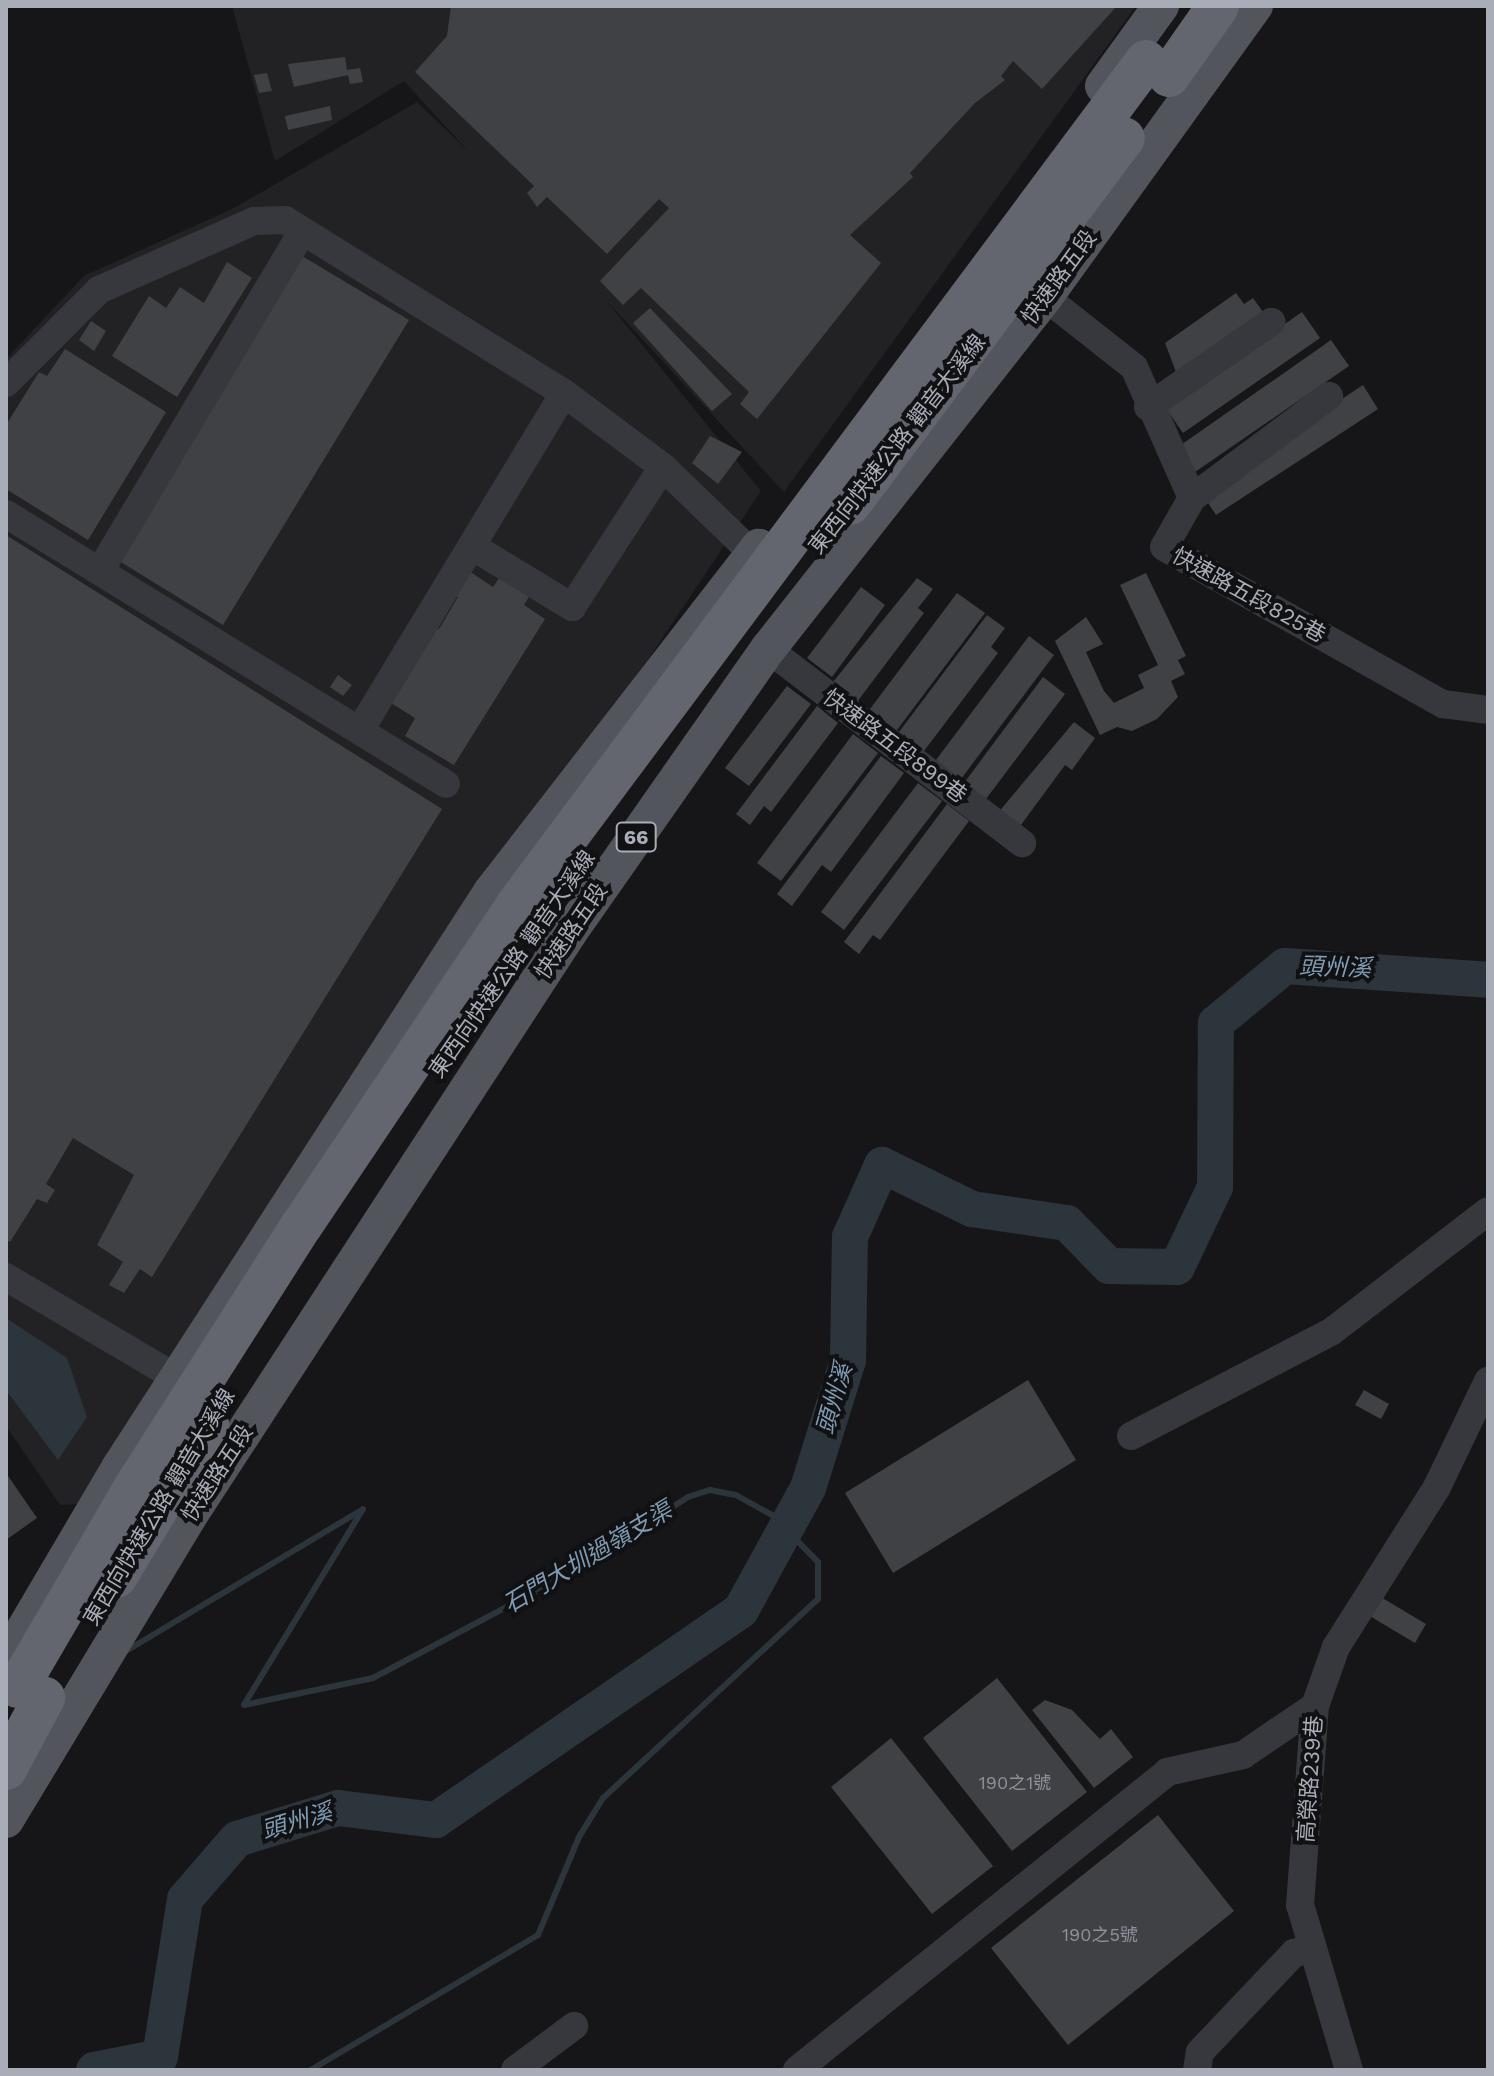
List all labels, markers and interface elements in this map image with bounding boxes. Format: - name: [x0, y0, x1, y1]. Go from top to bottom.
- street label: 快速路五段: [1016, 225, 1102, 329]
- street label: 東西向快速公路 觀音大溪線: [803, 329, 991, 559]
- street label: 快速路五段825巷: [1168, 542, 1330, 648]
- street label: 快速路五段899巷: [818, 683, 972, 809]
- road number: 66: [614, 821, 658, 853]
- street label: 東西向快速公路 觀音大溪線: [423, 845, 601, 1083]
- street label: 快速路五段: [529, 878, 613, 984]
- water label: 頭州溪: [1299, 952, 1371, 984]
- water label: 頭州溪: [811, 1360, 859, 1438]
- street label: 東西向快速公路 觀音大溪線: [78, 1384, 240, 1630]
- street label: 快速路五段: [176, 1420, 258, 1526]
- water label: 石門大圳過嶺支渠: [498, 1496, 678, 1620]
- street label: 高榮路239巷: [1292, 1715, 1328, 1843]
- house number: 190之1號: [979, 1772, 1051, 1794]
- water label: 頭州溪: [258, 1798, 336, 1846]
- house number: 190之5號: [1062, 1924, 1138, 1946]

